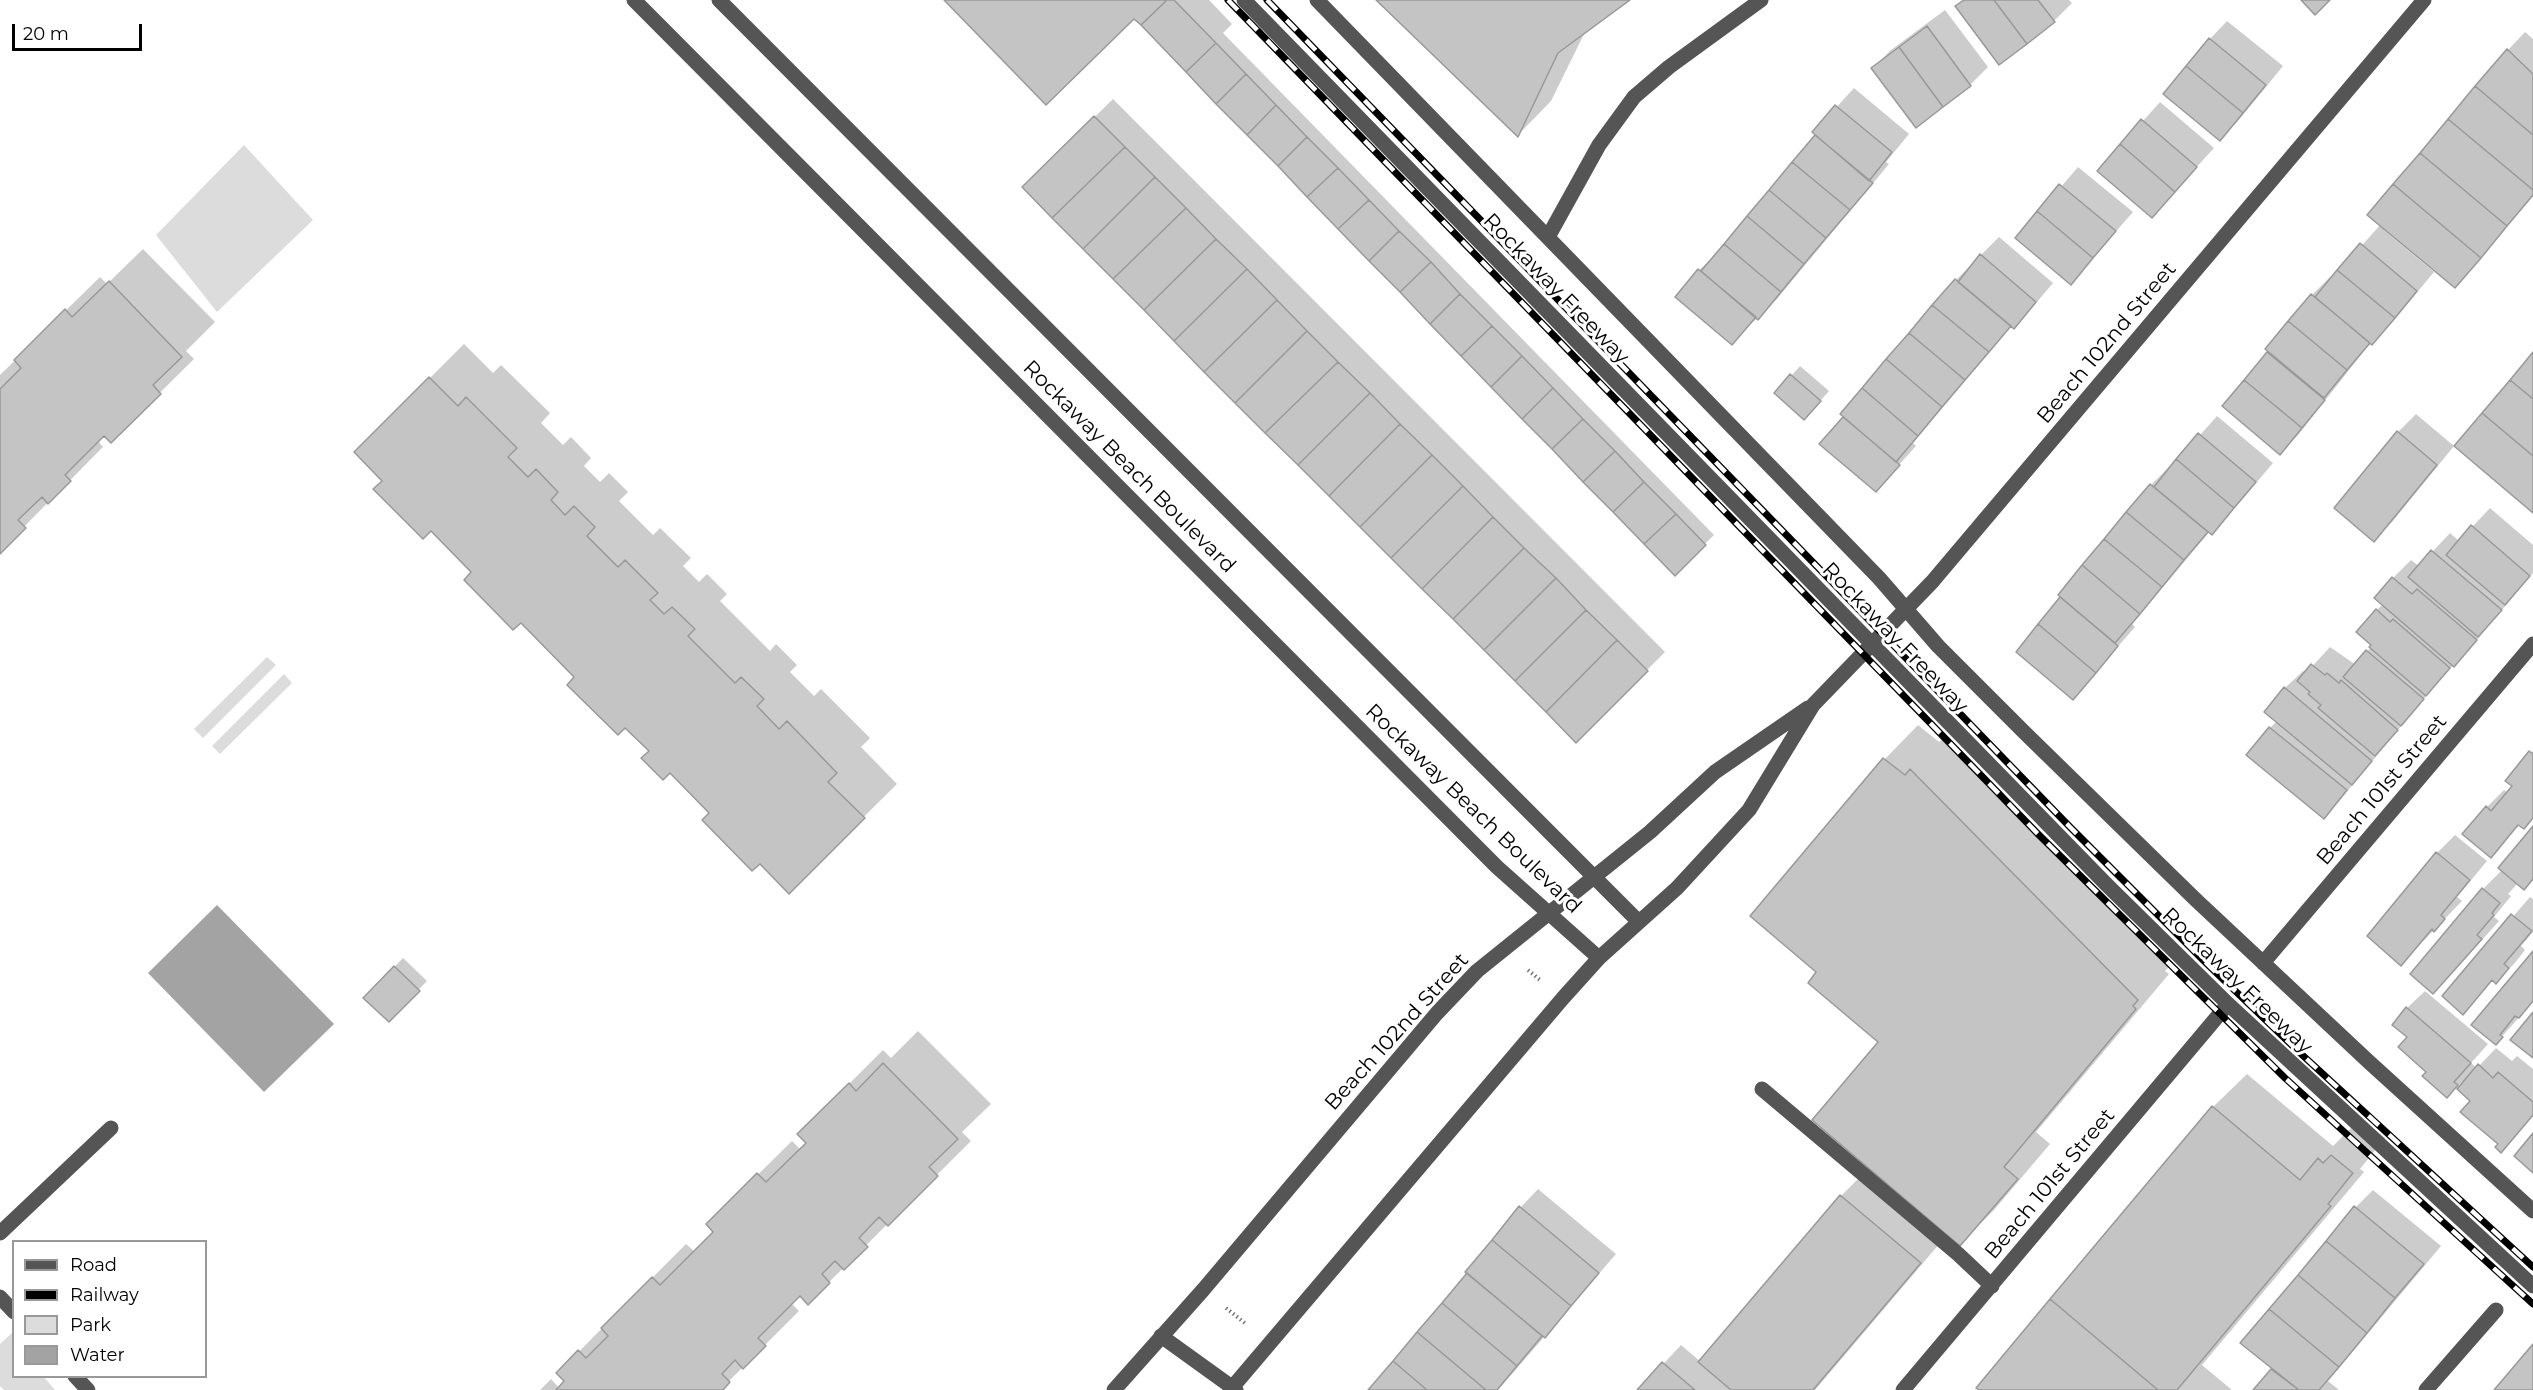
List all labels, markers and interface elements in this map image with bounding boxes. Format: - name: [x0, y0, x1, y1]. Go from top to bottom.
- scale bar: [15, 12, 146, 50]
- text: 20 m: [23, 23, 69, 45]
- street label: Rockaway Freeway: [1478, 209, 1634, 369]
- street label: Beach 102nd Street: [2032, 257, 2182, 429]
- street label: Rockaway Beach Boulevard: [1017, 355, 1241, 579]
- street label: Rockaway Freeway: [1817, 558, 1973, 718]
- street label: Rockaway Beach Boulevard: [1360, 699, 1586, 919]
- street label: Beach 101st Street: [2312, 710, 2452, 870]
- street label: Rockaway Freeway: [2157, 903, 2317, 1059]
- street label: Beach 102nd Street: [1320, 948, 1474, 1116]
- street label: Beach 101st Street: [1980, 1104, 2120, 1264]
- legend: [12, 1240, 207, 1378]
- text: Road: [70, 1254, 117, 1276]
- text: Railway: [70, 1284, 139, 1306]
- text: Park: [70, 1314, 111, 1336]
- text: Water: [70, 1344, 125, 1366]

